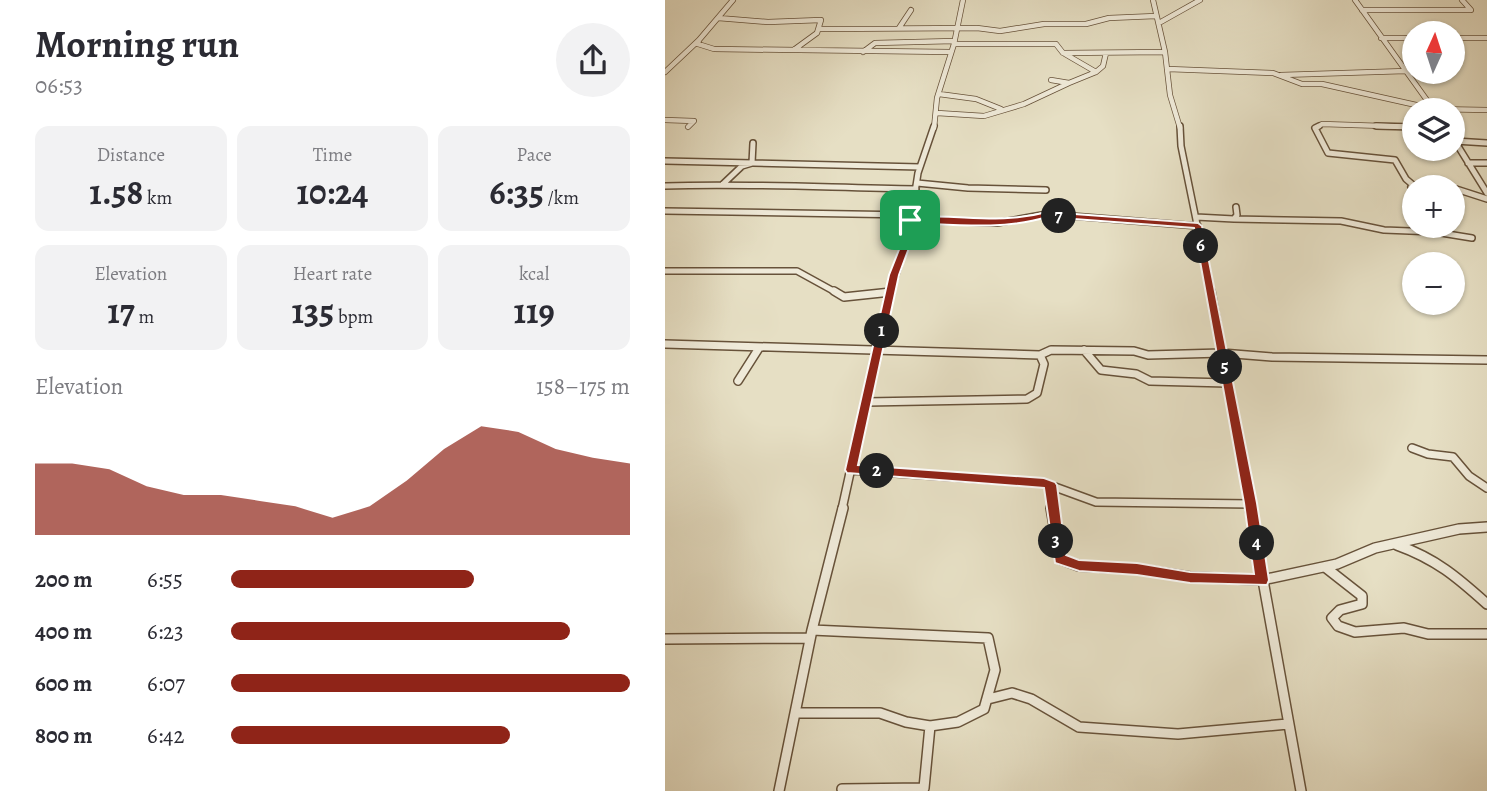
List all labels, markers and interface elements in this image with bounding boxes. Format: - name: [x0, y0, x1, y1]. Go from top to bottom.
- text: Morning run: [35, 18, 239, 70]
- north arrow: [1402, 21, 1465, 84]
- map controls: [1402, 21, 1465, 315]
- button: share: [556, 23, 630, 97]
- text: 06:53: [35, 70, 83, 101]
- button: layers: [1402, 98, 1465, 161]
- text: Distance: [97, 142, 165, 168]
- text: Time: [313, 142, 352, 168]
- text: Pace: [517, 142, 552, 168]
- text: 1.58: [89, 168, 143, 216]
- text: 10:24: [297, 168, 368, 216]
- text: 6:35: [489, 168, 544, 216]
- button: +: [1402, 175, 1465, 238]
- text: km: [143, 185, 172, 211]
- text: /km: [544, 185, 579, 211]
- pin: [880, 190, 940, 250]
- pin: 7: [1041, 198, 1077, 234]
- icon: arrive: [891, 201, 929, 239]
- text: 7: [1054, 202, 1063, 228]
- pin: 6: [1183, 229, 1219, 264]
- text: 6: [1196, 232, 1205, 258]
- button: −: [1402, 252, 1465, 315]
- text: Elevation: [94, 261, 167, 287]
- text: Heart rate: [293, 261, 372, 287]
- text: kcal: [519, 261, 549, 287]
- text: 17: [107, 287, 135, 335]
- text: 135: [292, 287, 334, 335]
- text: 119: [514, 287, 555, 335]
- text: m: [135, 304, 154, 330]
- text: bpm: [334, 304, 373, 330]
- pin: 1: [865, 314, 899, 348]
- text: 1: [878, 317, 885, 343]
- pin: 5: [1207, 350, 1243, 384]
- text: 5: [1220, 353, 1229, 379]
- text: Elevation: [35, 371, 123, 402]
- text: 158–175 m: [536, 371, 630, 402]
- pin: 2: [859, 454, 895, 489]
- text: 2: [872, 457, 881, 483]
- pin: 3: [1039, 524, 1073, 558]
- pin: 4: [1239, 526, 1275, 560]
- text: 3: [1051, 527, 1060, 553]
- text: 4: [1252, 529, 1261, 555]
- text: 200 m: [35, 564, 93, 595]
- text: 6:55: [147, 564, 183, 595]
- text: 400 m: [35, 616, 92, 647]
- text: 6:23: [147, 616, 184, 647]
- text: 600 m: [35, 668, 92, 699]
- text: 6:07: [147, 668, 185, 699]
- text: 800 m: [35, 720, 92, 751]
- text: 6:42: [147, 720, 184, 751]

